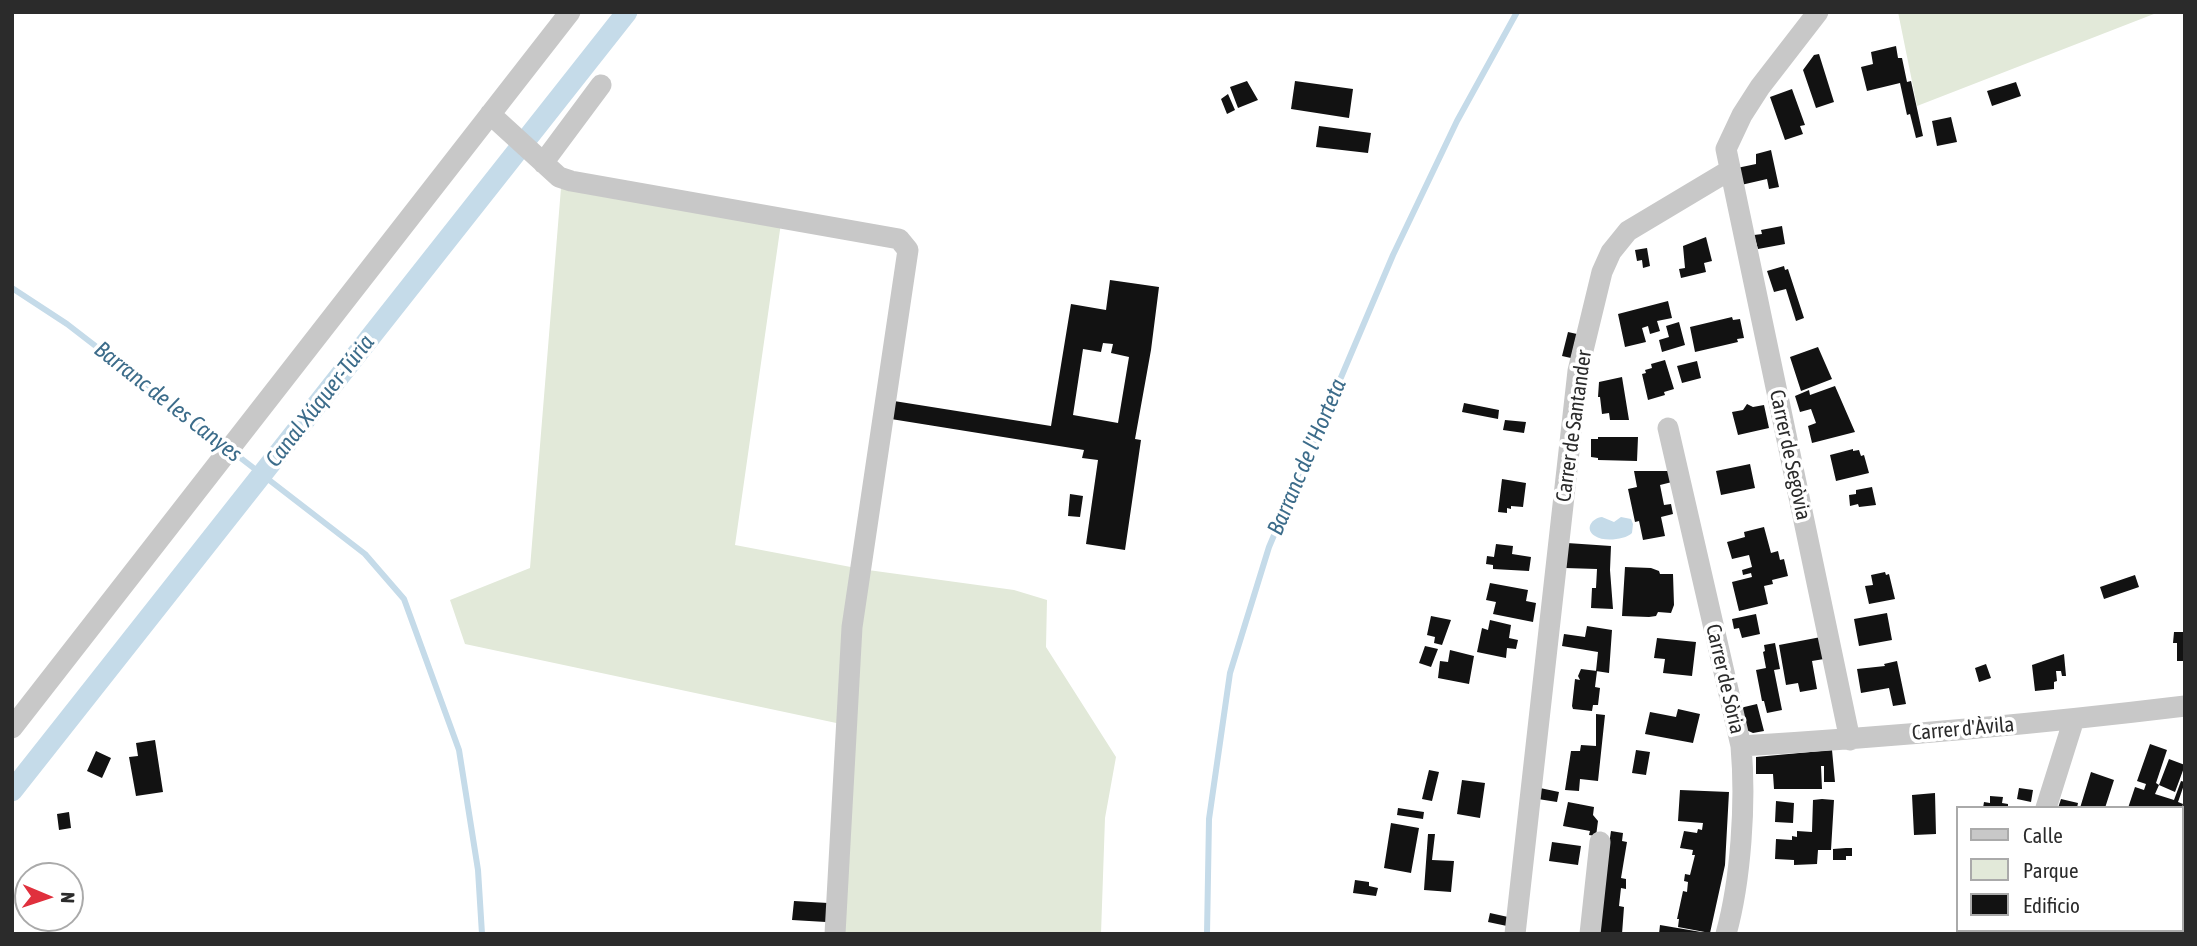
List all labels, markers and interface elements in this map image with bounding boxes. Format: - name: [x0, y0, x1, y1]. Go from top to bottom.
- water label: Canal Xúquer-Túria: [260, 329, 380, 473]
- water label: Barranc de les Canyes: [89, 336, 247, 468]
- street label: Carrer de Santander: [1551, 348, 1597, 504]
- water label: Barranc de l'Horteta: [1262, 375, 1352, 539]
- street label: Carrer de Segòvia: [1764, 388, 1816, 522]
- street label: Carrer de Sòria: [1700, 622, 1750, 736]
- street label: Carrer d'Àvila: [1911, 712, 2015, 746]
- legend: [1955, 806, 2183, 932]
- text: Calle: [2023, 823, 2063, 847]
- text: Parque: [2023, 858, 2078, 882]
- north arrow: [14, 862, 84, 932]
- text: N: [57, 892, 79, 904]
- text: Edificio: [2023, 893, 2080, 917]

